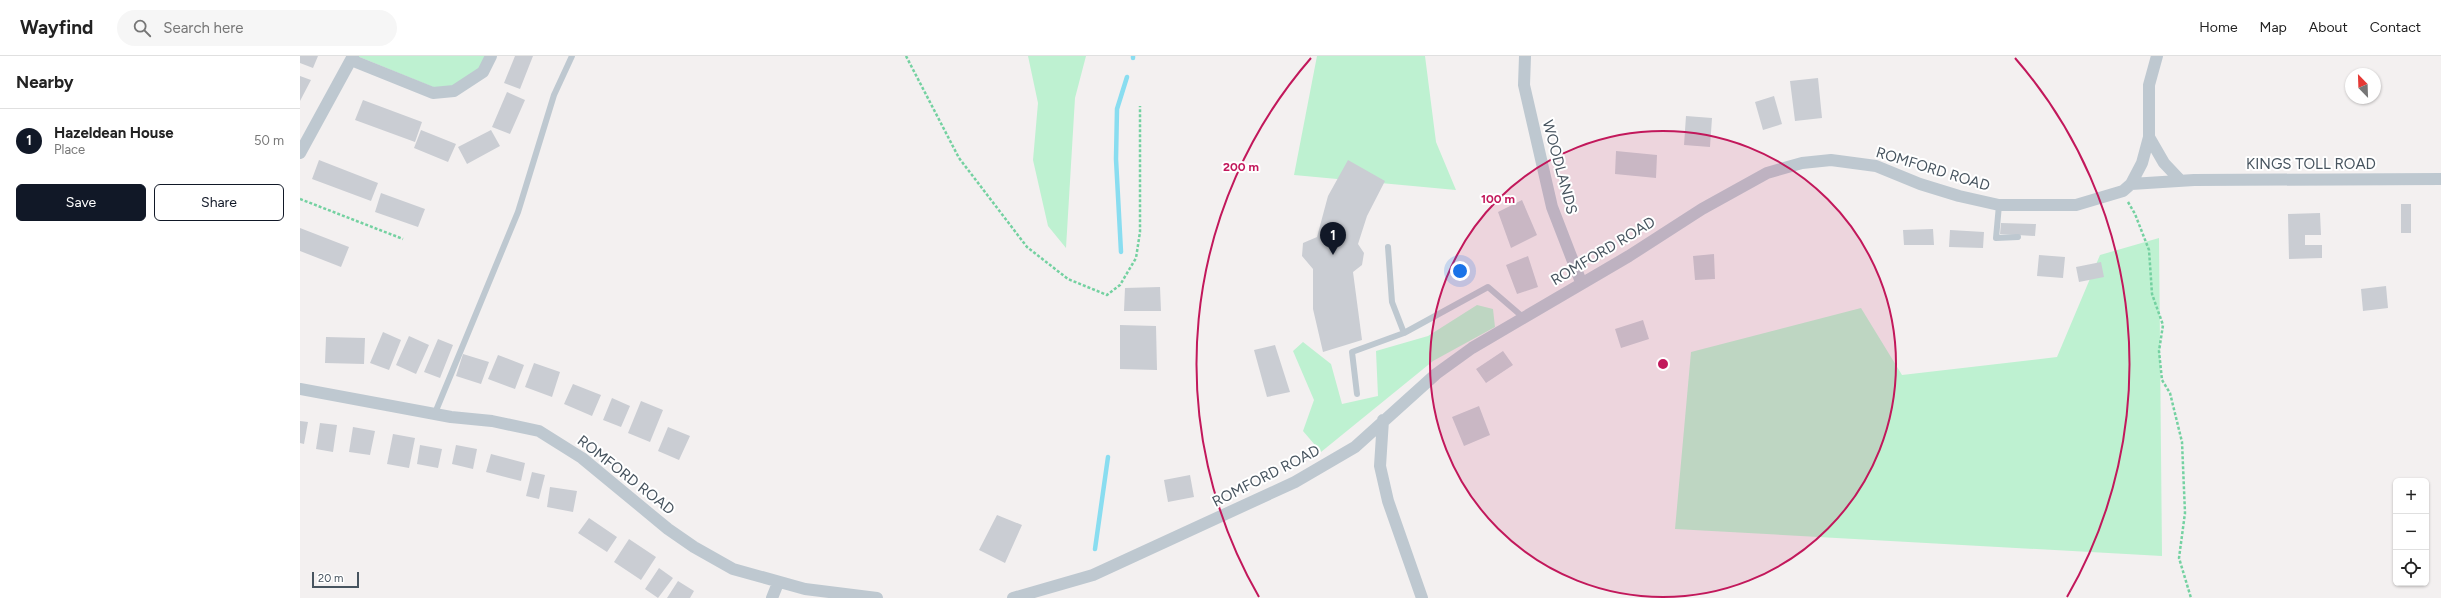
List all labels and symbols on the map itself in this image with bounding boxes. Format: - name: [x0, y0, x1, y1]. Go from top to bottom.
- north arrow: [2345, 68, 2381, 104]
- street label: WOODLANDS: [1539, 118, 1581, 216]
- street label: ROMFORD ROAD: [1874, 143, 1992, 195]
- street label: KINGS TOLL ROAD: [2246, 155, 2376, 173]
- text: 200 m: [1223, 160, 1259, 174]
- text: 100 m: [1481, 192, 1515, 206]
- street label: ROMFORD ROAD: [1548, 213, 1658, 289]
- pin: 1: [1320, 222, 1346, 255]
- your location: [1450, 261, 1470, 281]
- centre of rings: [1656, 357, 1670, 371]
- street label: ROMFORD ROAD: [574, 431, 678, 519]
- street label: ROMFORD ROAD: [1209, 441, 1323, 511]
- scale bar: [312, 570, 359, 589]

